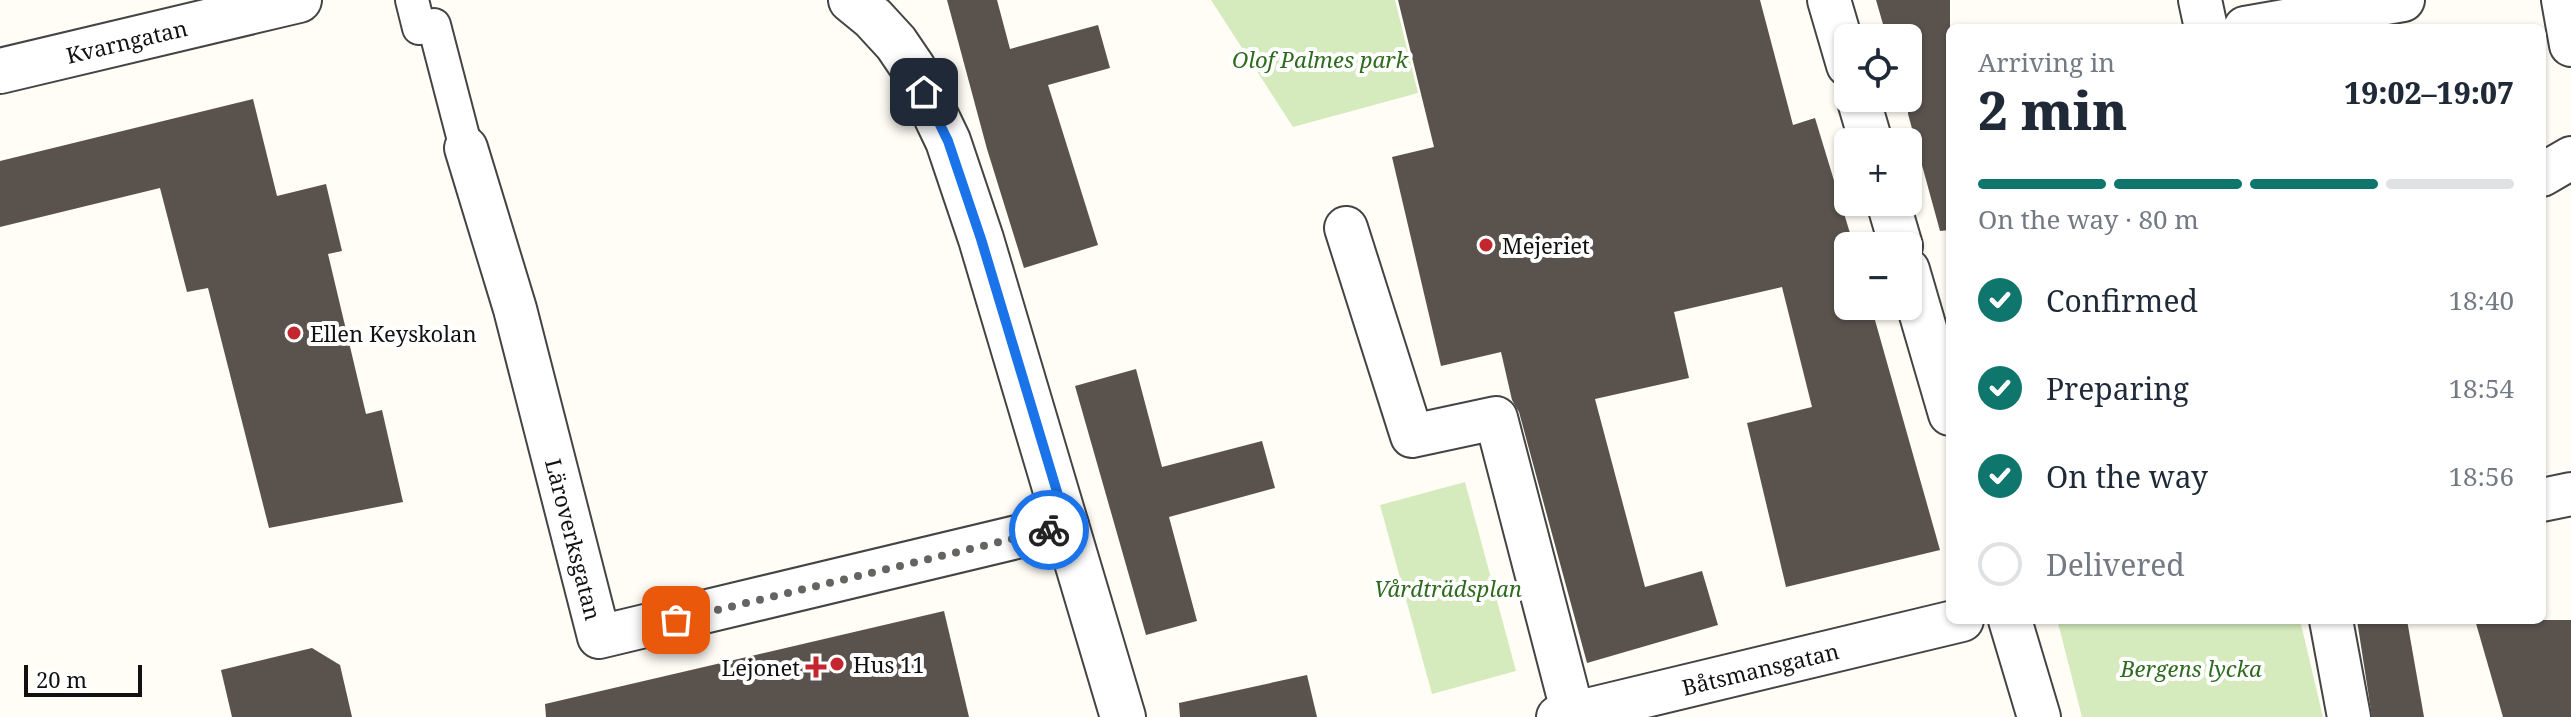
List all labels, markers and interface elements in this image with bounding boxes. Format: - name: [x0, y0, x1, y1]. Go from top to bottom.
- street label: Kvarngatan: [63, 12, 190, 70]
- map controls: [1834, 24, 1922, 320]
- button: locate: [1834, 24, 1922, 112]
- park label: Olof Palmes park: [1232, 44, 1410, 74]
- text: Arriving in: [1978, 44, 2115, 80]
- pin: [890, 58, 958, 126]
- icon: home: [902, 70, 946, 114]
- text: 19:02–19:07: [2344, 72, 2514, 113]
- text: 2 min: [1978, 74, 2127, 145]
- button: +: [1834, 128, 1922, 216]
- text: On the way · 80 m: [1978, 201, 2199, 237]
- place label: Mejeriet: [1502, 230, 1590, 260]
- button: −: [1834, 232, 1922, 320]
- marker: Mejeriet: [1477, 236, 1495, 254]
- icon: check: [1978, 278, 2022, 322]
- text: Confirmed: [2046, 280, 2198, 321]
- text: 18:40: [2448, 282, 2514, 318]
- place label: Ellen Keyskolan: [310, 318, 477, 348]
- marker: Ellen Keyskolan: [285, 324, 303, 342]
- icon: check: [1978, 366, 2022, 410]
- text: Preparing: [2046, 368, 2189, 409]
- text: 18:54: [2448, 370, 2514, 406]
- icon: check: [1978, 454, 2022, 498]
- street label: Läroverksgatan: [539, 455, 609, 623]
- text: On the way: [2046, 456, 2208, 497]
- text: 18:56: [2448, 458, 2514, 494]
- courier: [1009, 490, 1089, 570]
- icon: bike: [1027, 508, 1071, 552]
- text: Delivered: [2046, 544, 2185, 585]
- park label: Vårdträdsplan: [1374, 573, 1522, 603]
- pin: [642, 586, 710, 654]
- icon: bag: [654, 598, 698, 642]
- street label: Båtsmansgatan: [1679, 635, 1842, 702]
- place label: Hus 11: [853, 649, 925, 679]
- place label: Lejonet: [722, 652, 800, 682]
- park label: Bergens lycka: [2119, 653, 2262, 683]
- marker: Hus 11: [828, 655, 846, 673]
- marker: Lejonet: [807, 658, 825, 676]
- scale bar: [24, 661, 142, 697]
- text: 20 m: [36, 664, 87, 694]

